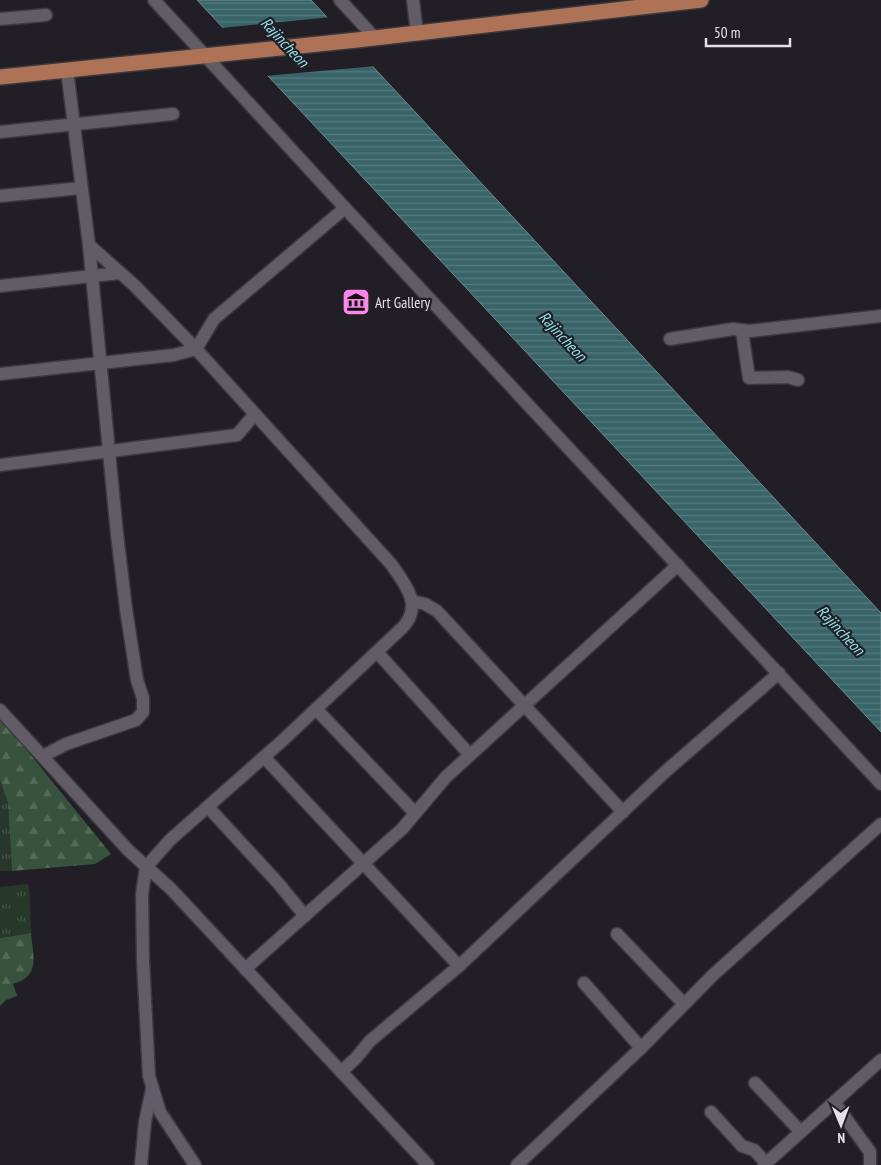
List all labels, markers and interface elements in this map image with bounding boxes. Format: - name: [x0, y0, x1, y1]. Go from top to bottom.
- water label: Rajincheon: [257, 13, 314, 72]
- scale bar: [706, 15, 790, 47]
- text: 50 m: [714, 23, 740, 42]
- museum icon: Art Gallery: [341, 287, 371, 317]
- place label: Art Gallery: [375, 293, 431, 312]
- water label: Rajincheon: [535, 307, 592, 366]
- water label: Rajincheon: [813, 601, 870, 660]
- north arrow: [816, 1100, 866, 1150]
- text: N: [837, 1129, 845, 1147]

